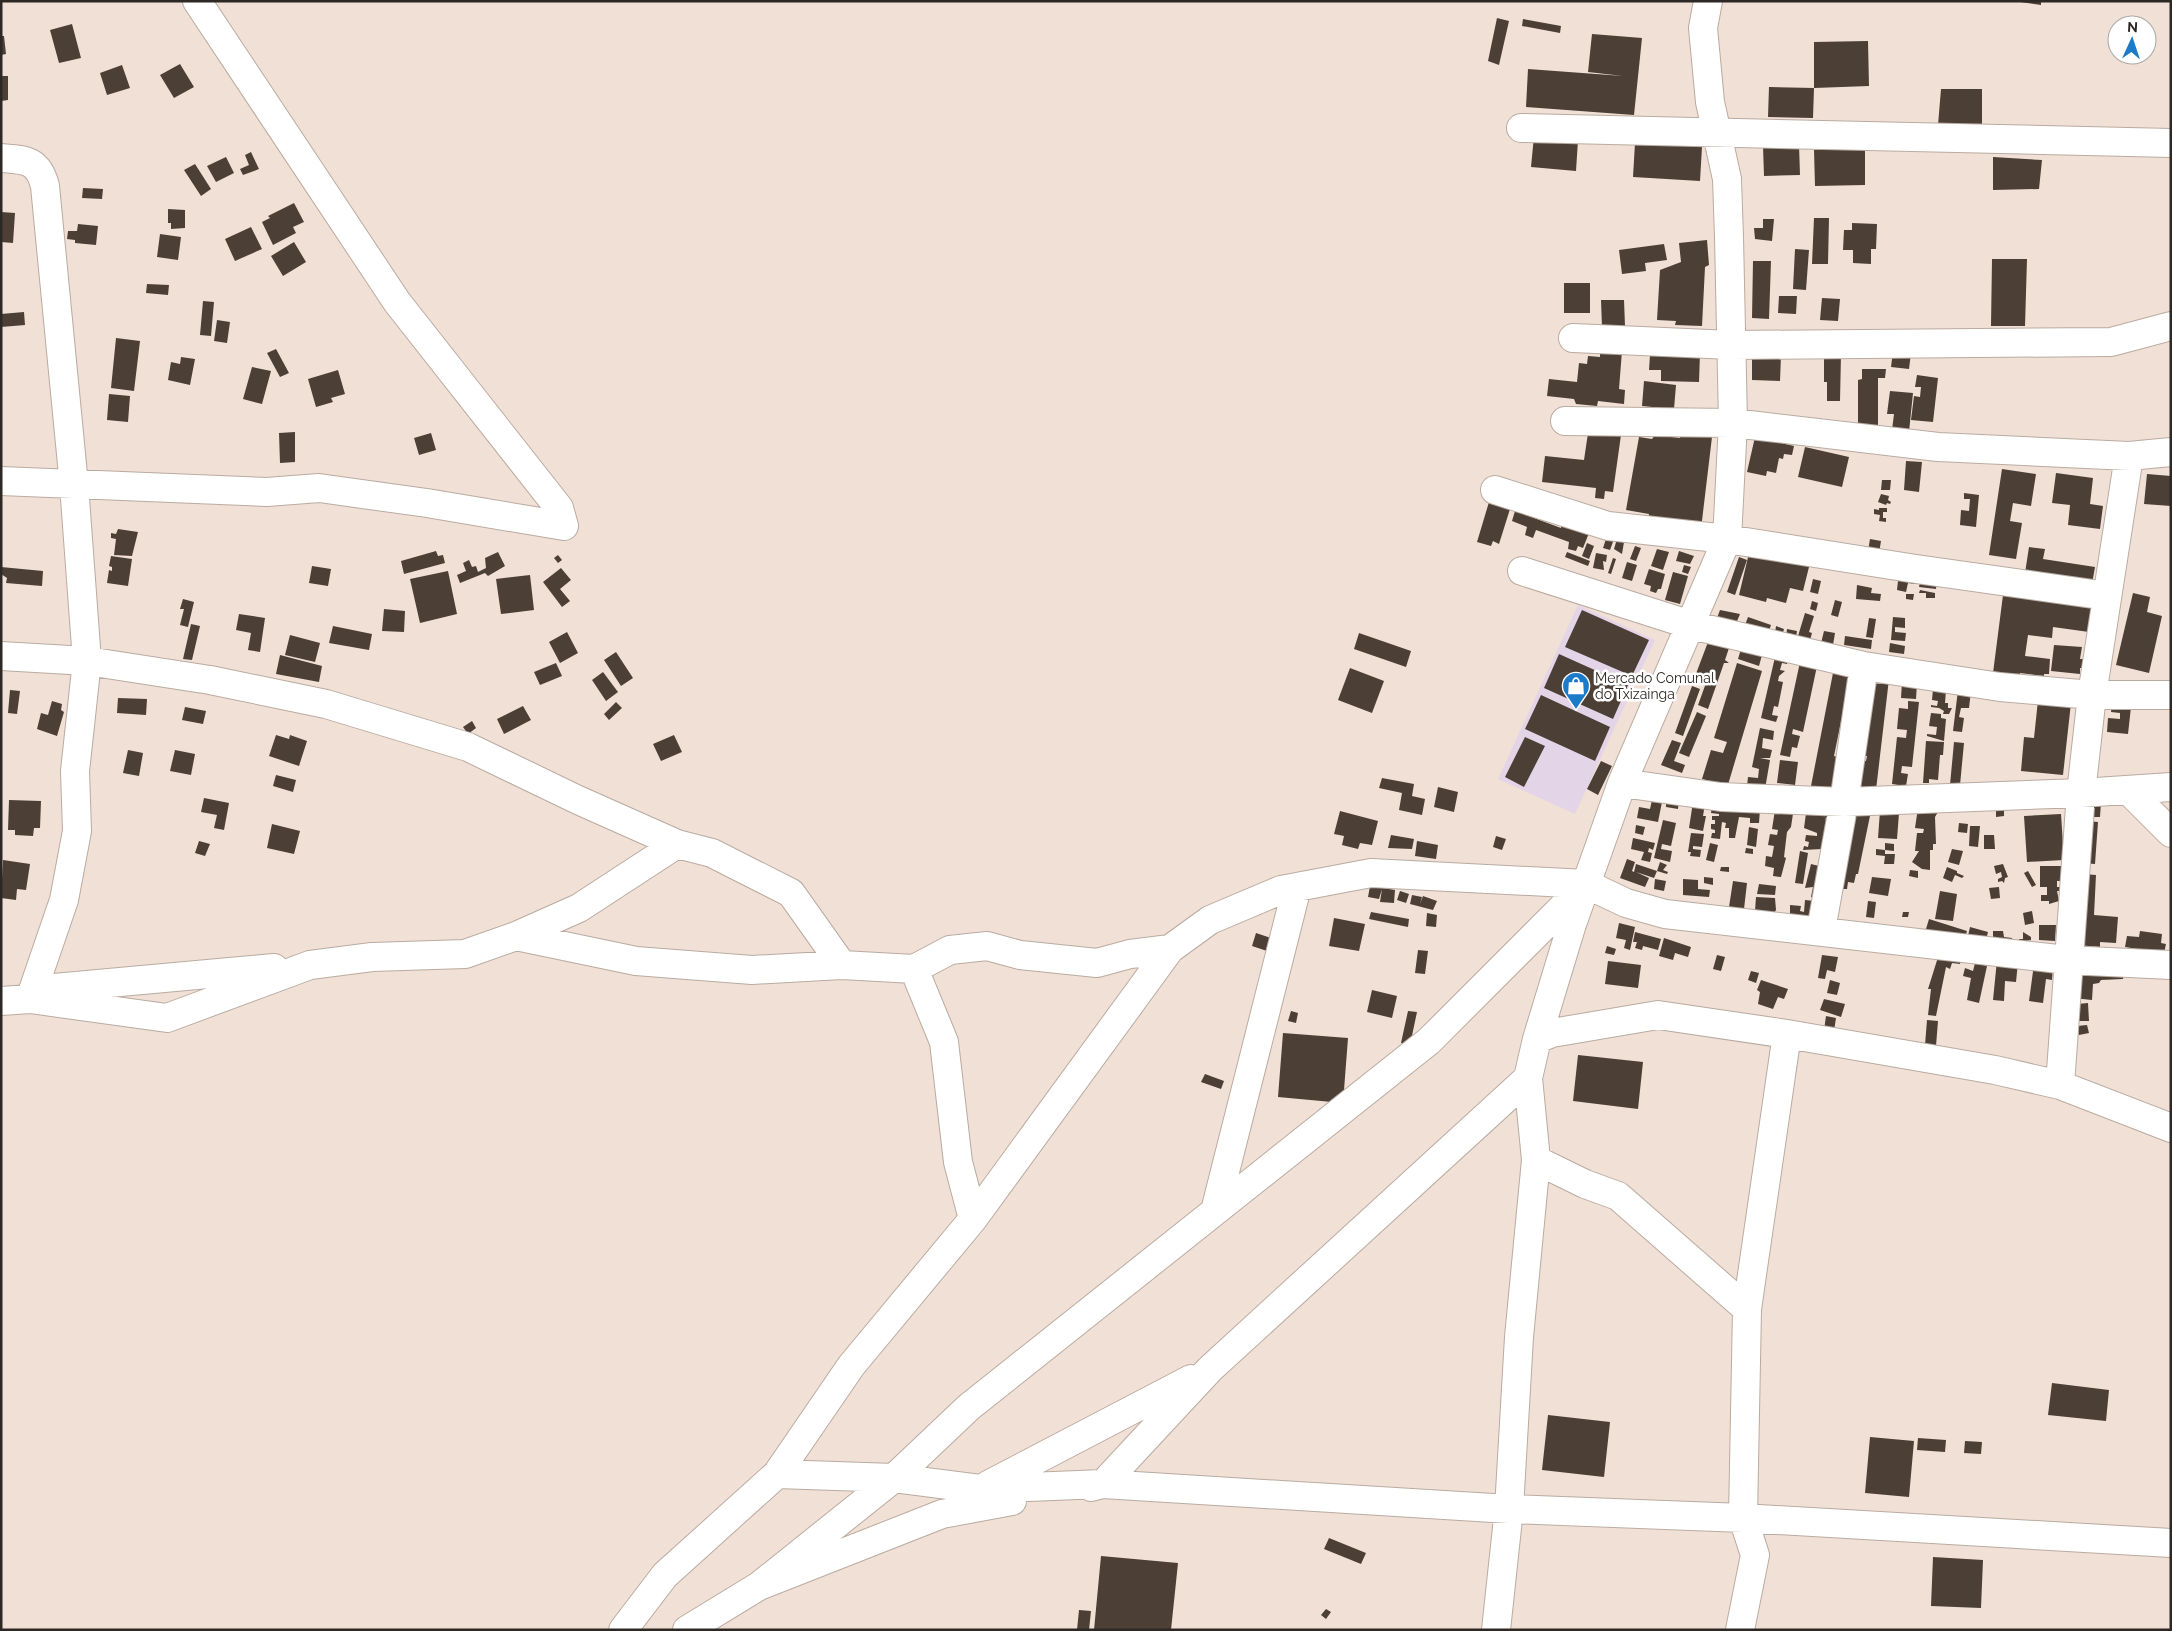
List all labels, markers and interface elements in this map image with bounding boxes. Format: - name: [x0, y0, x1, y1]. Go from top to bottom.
- north arrow: [2107, 15, 2157, 65]
- text: N: [2127, 19, 2138, 35]
- place label: Mercado Comunal do Txizainga: [1595, 670, 1715, 702]
- shop icon: Mercado Comunal do Txizainga: [1561, 671, 1591, 710]

